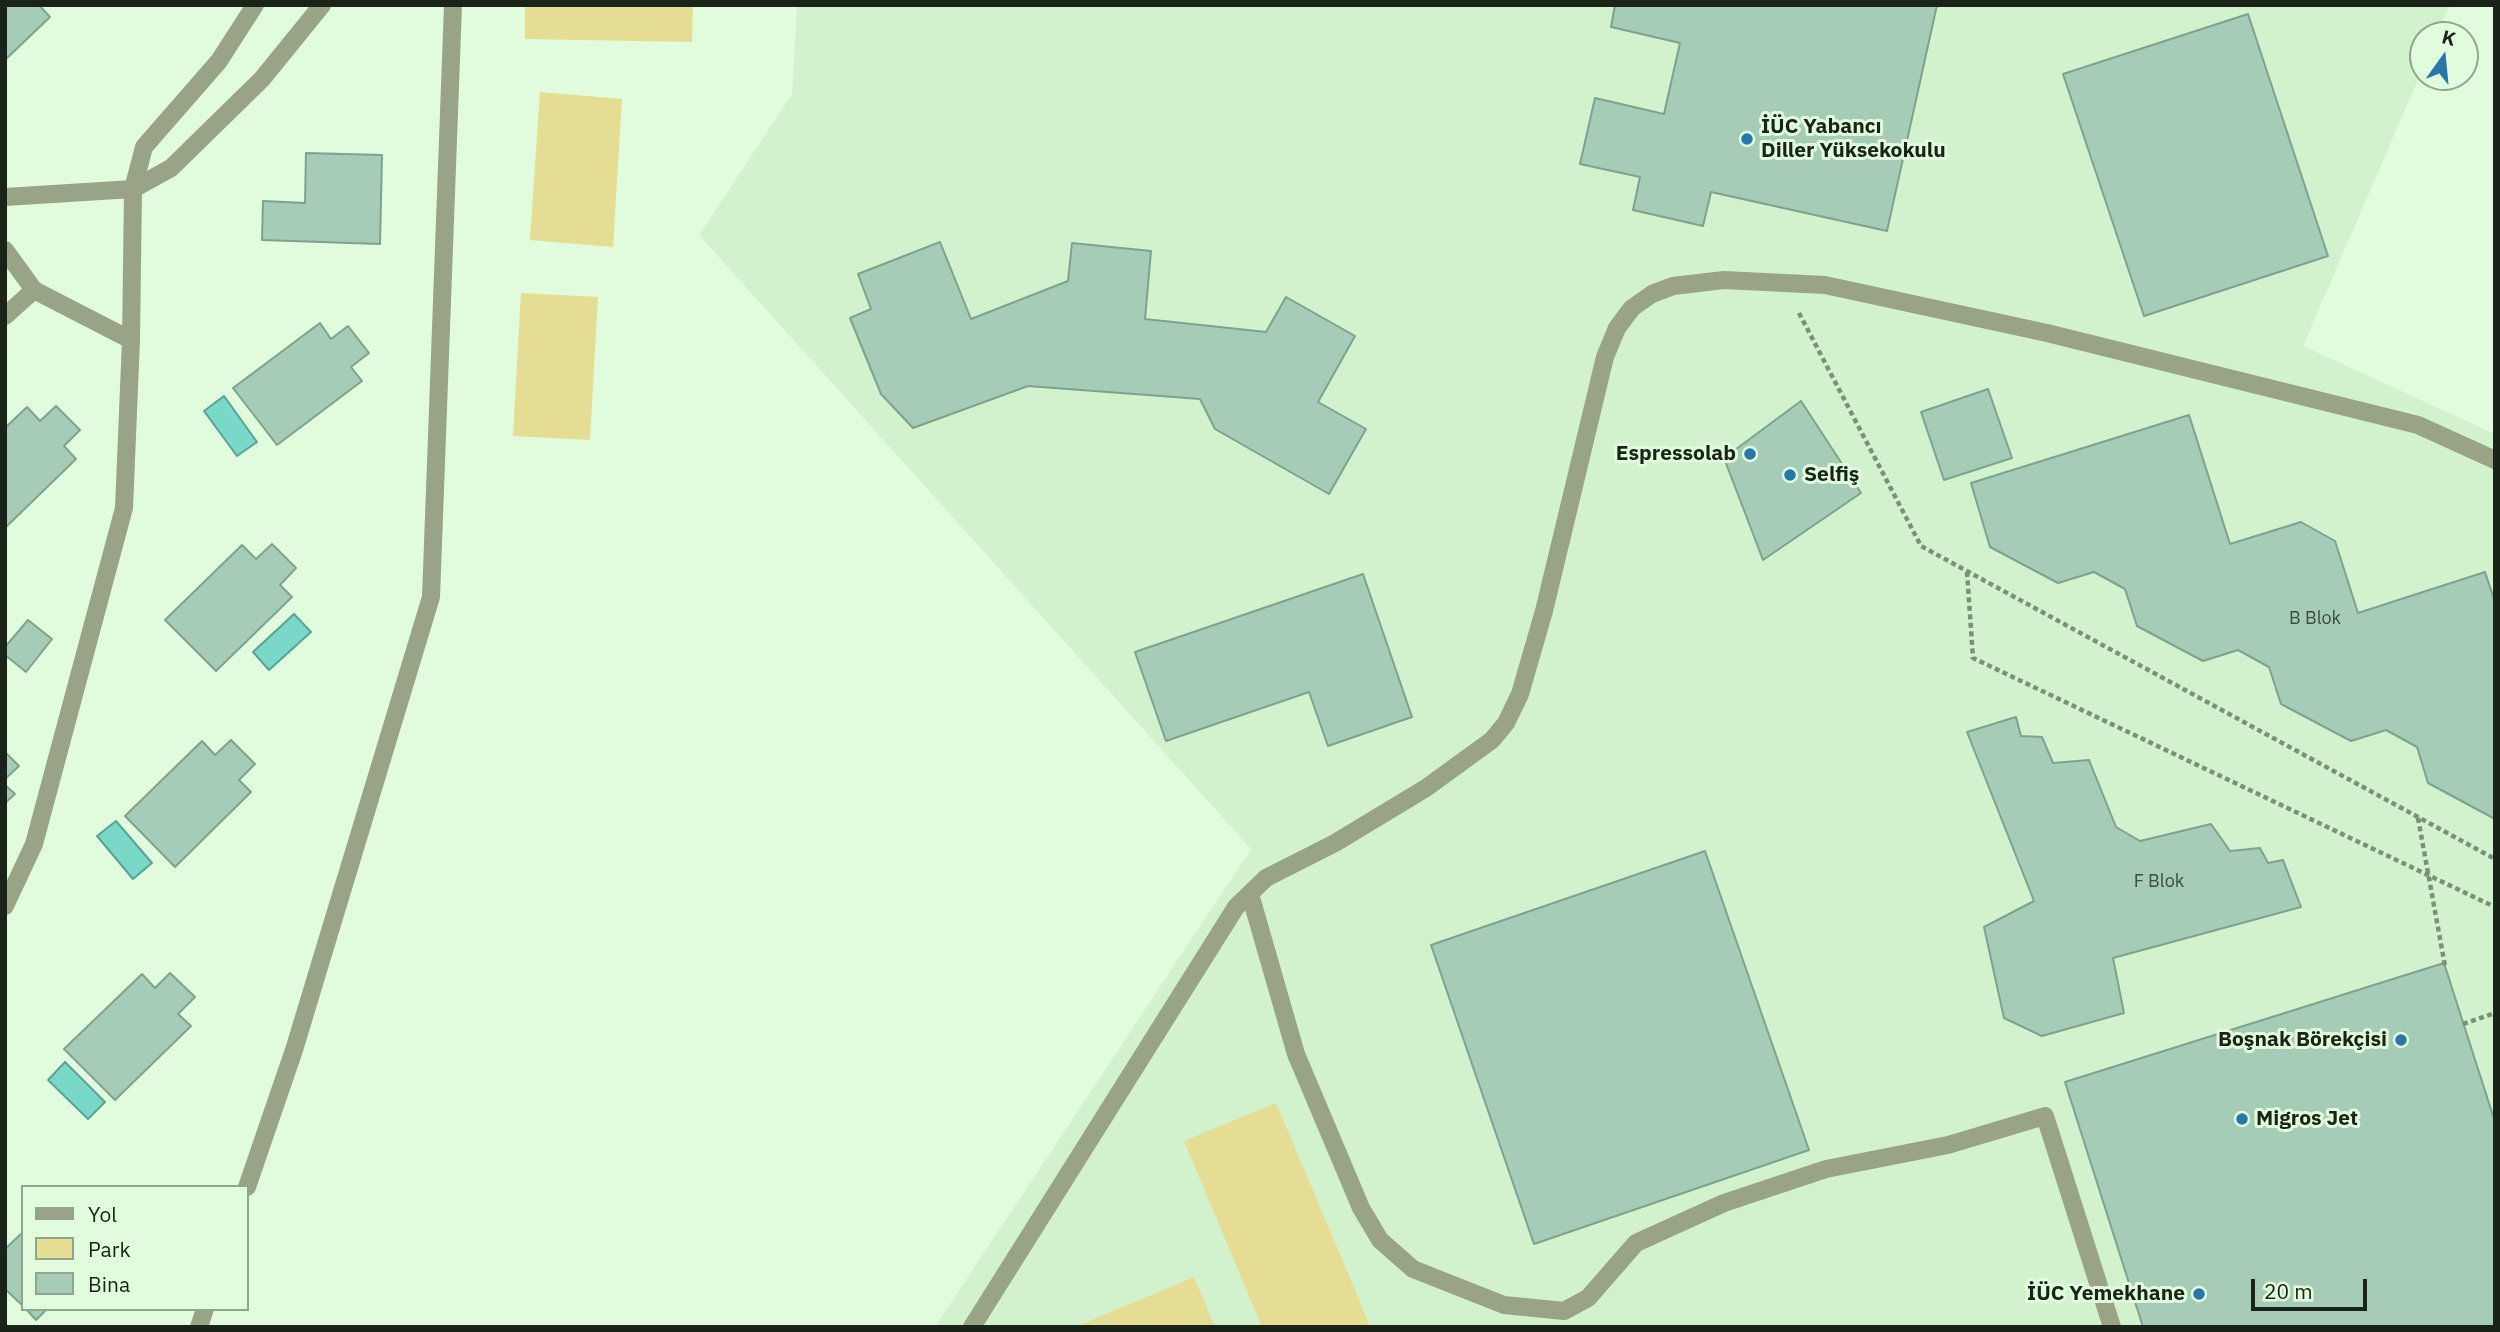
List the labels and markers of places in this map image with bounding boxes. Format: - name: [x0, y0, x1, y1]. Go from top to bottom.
- place label: İÜC Yabancı Diller Yüksekokulu: [1761, 114, 1946, 164]
- marker: İÜC Yabancı Diller Yüksekokulu: [1739, 131, 1755, 147]
- place label: Espressolab: [1616, 441, 1736, 467]
- marker: Espressolab: [1742, 446, 1758, 462]
- place label: Selfiş: [1804, 462, 1859, 488]
- marker: Selfiş: [1782, 467, 1798, 483]
- place label: Boşnak Börekçisi: [2218, 1027, 2387, 1053]
- marker: Boşnak Börekçisi: [2393, 1032, 2409, 1048]
- place label: Migros Jet: [2256, 1106, 2358, 1132]
- marker: Migros Jet: [2234, 1111, 2250, 1127]
- place label: İÜC Yemekhane: [2027, 1281, 2185, 1307]
- marker: İÜC Yemekhane: [2191, 1286, 2207, 1302]

